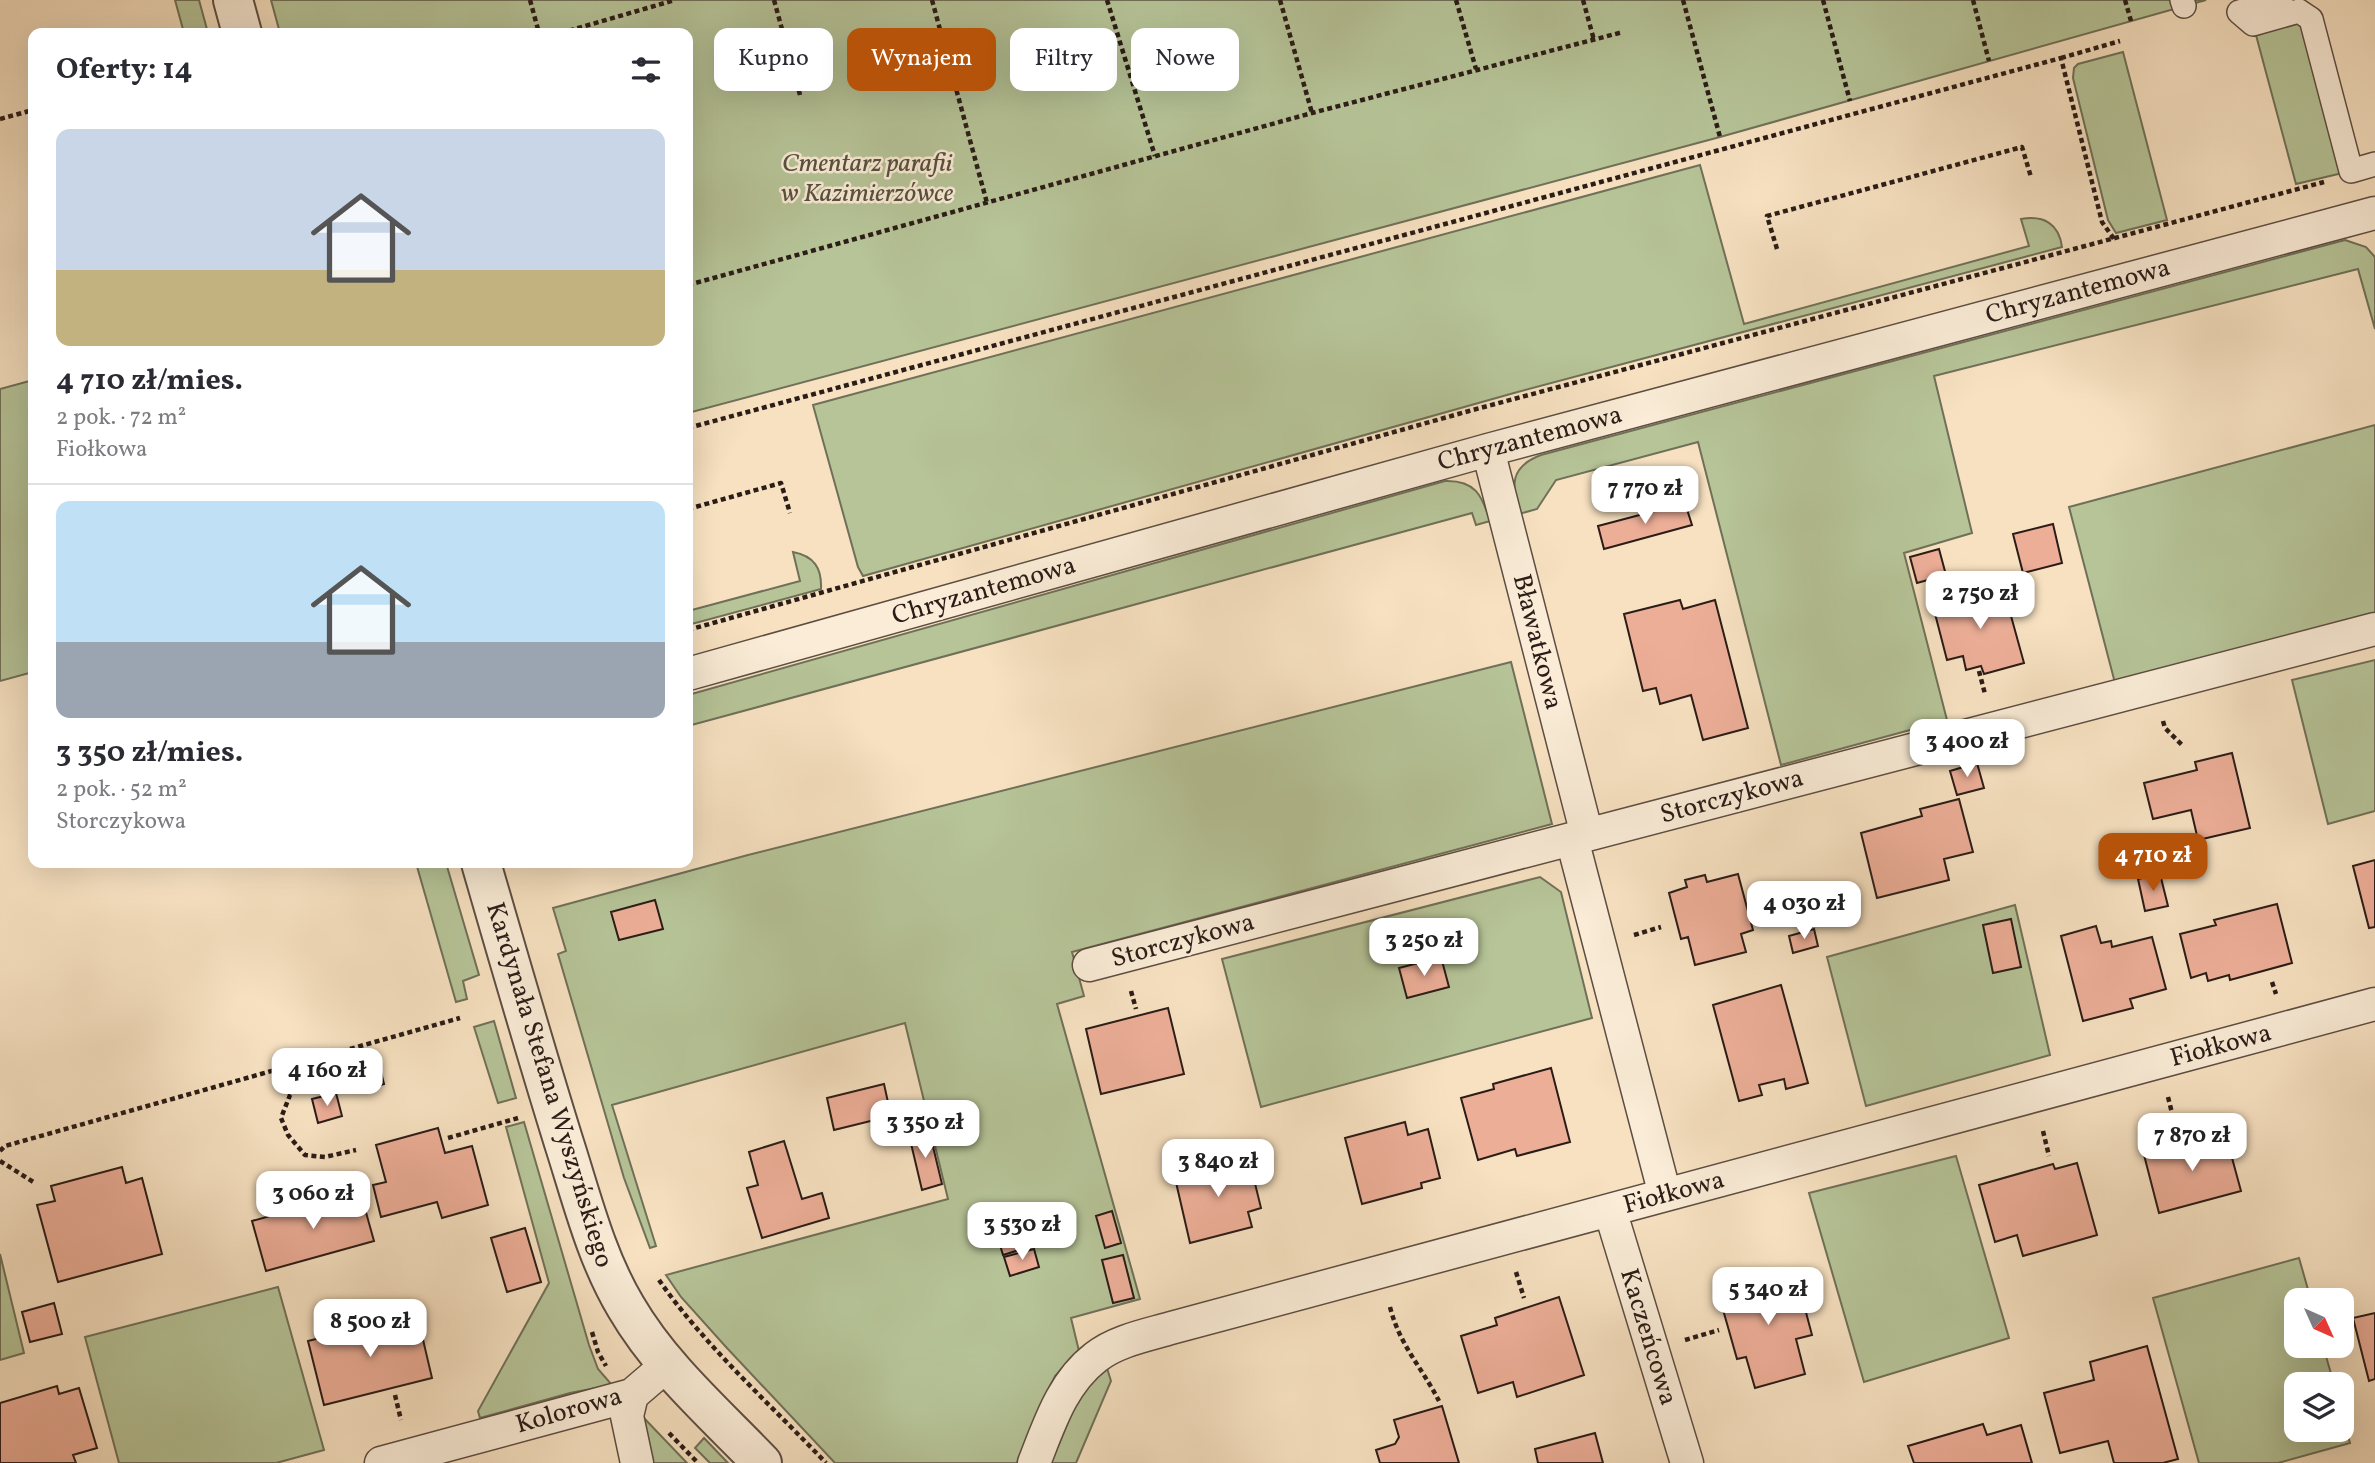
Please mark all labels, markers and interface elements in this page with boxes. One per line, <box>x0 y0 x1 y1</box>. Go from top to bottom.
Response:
chip: Kupno <box>714 28 833 91</box>
chip: Wynajem <box>847 28 996 91</box>
chip: Filtry <box>1010 28 1117 91</box>
chip: Nowe <box>1131 28 1239 91</box>
text: Oferty: 14 <box>56 49 193 91</box>
icon: filters <box>627 51 665 89</box>
park label: Cmentarz parafii w Kazimierzówce <box>781 146 954 212</box>
icon: home <box>298 175 424 301</box>
street label: Chryzantemowa <box>1982 250 2174 334</box>
text: 4 710 zł/mies. <box>56 360 243 402</box>
street label: Chryzantemowa <box>1434 397 1626 481</box>
text: 2 pok. · 72 m² <box>56 402 186 434</box>
text: Fiołkowa <box>56 434 147 466</box>
pin: 7 770 zł <box>1573 466 1717 526</box>
text: 7 770 zł <box>1607 473 1683 505</box>
icon: home <box>298 547 424 673</box>
street label: Chryzantemowa <box>888 548 1080 634</box>
street label: Bławatkowa <box>1503 571 1571 713</box>
pin: 2 750 zł <box>1908 572 2052 631</box>
text: 2 750 zł <box>1942 578 2018 610</box>
pin: 3 400 zł <box>1895 720 2039 779</box>
text: 3 400 zł <box>1926 726 2008 758</box>
text: 3 350 zł/mies. <box>56 732 243 774</box>
street label: Storczykowa <box>1656 761 1808 833</box>
text: 2 pok. · 52 m² <box>56 774 187 806</box>
text: Storczykowa <box>56 806 186 838</box>
pin: 4 710 zł <box>2081 834 2225 893</box>
text: 4 710 zł <box>2114 840 2192 872</box>
pin: 4 030 zł <box>1732 881 1876 941</box>
text: 4 030 zł <box>1763 888 1845 920</box>
street label: Kardynała Stefana Wyszyńskiego <box>476 898 622 1272</box>
street label: Storczykowa <box>1107 905 1259 977</box>
pin: 3 250 zł <box>1352 918 1496 978</box>
text: 3 250 zł <box>1385 925 1463 957</box>
street label: Fiołkowa <box>2166 1015 2276 1077</box>
pin: 4 160 zł <box>255 1048 399 1108</box>
text: 4 160 zł <box>288 1055 366 1087</box>
pin: 3 350 zł <box>853 1100 997 1160</box>
text: 3 350 zł <box>886 1107 964 1139</box>
pin: 7 870 zł <box>2120 1114 2264 1173</box>
text: 7 870 zł <box>2154 1120 2230 1152</box>
pin: 3 840 zł <box>1146 1140 1290 1199</box>
text: 3 840 zł <box>1178 1146 1258 1178</box>
street label: Fiołkowa <box>1619 1162 1729 1224</box>
pin: 3 060 zł <box>241 1172 385 1231</box>
text: 3 060 zł <box>272 1178 354 1210</box>
pin: 3 530 zł <box>950 1202 1094 1262</box>
text: 3 530 zł <box>983 1209 1061 1241</box>
street label: Kaczeńcowa <box>1610 1264 1686 1410</box>
pin: 5 340 zł <box>1696 1268 1840 1327</box>
text: 5 340 zł <box>1728 1274 1808 1306</box>
north arrow <box>2284 1288 2354 1358</box>
map controls <box>2284 1288 2354 1442</box>
pin: 8 500 zł <box>298 1300 442 1359</box>
text: 8 500 zł <box>330 1306 410 1338</box>
button: layers <box>2284 1372 2354 1442</box>
street label: Kolorowa <box>511 1379 627 1443</box>

